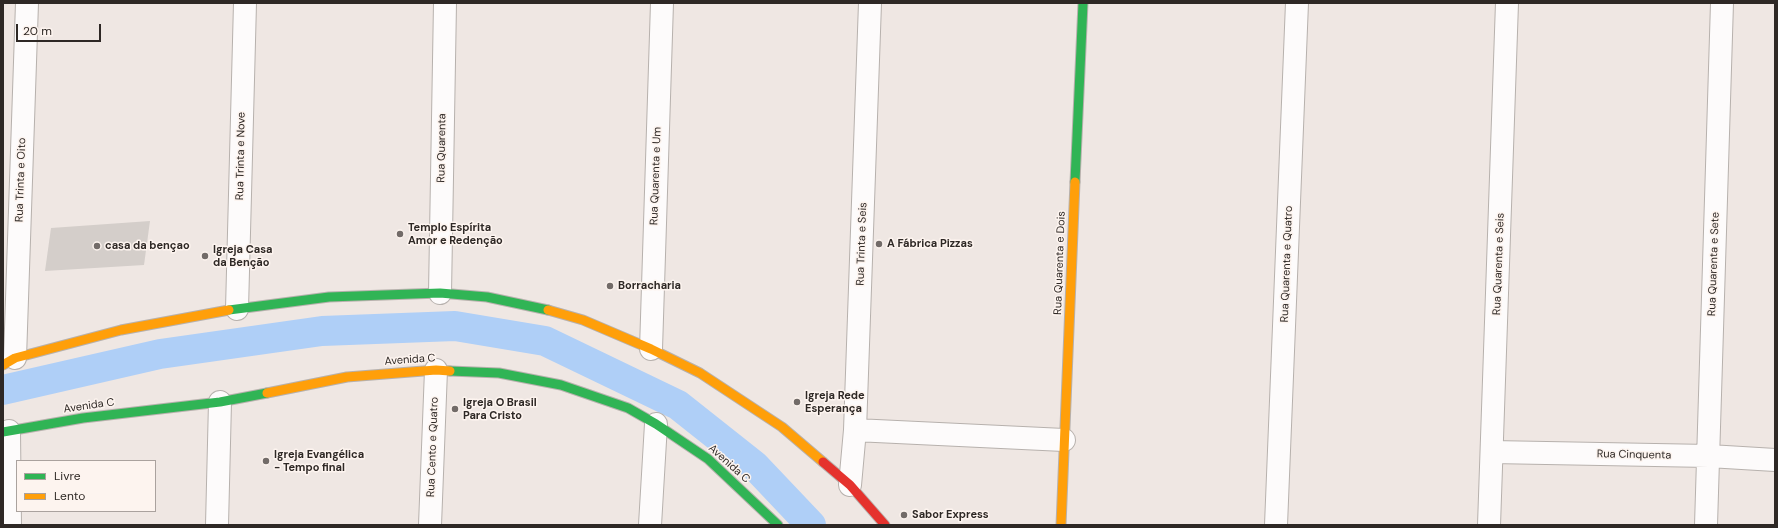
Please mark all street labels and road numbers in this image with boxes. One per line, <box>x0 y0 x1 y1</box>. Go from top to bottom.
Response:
street label: Rua Trinta e Nove <box>234 112 248 200</box>
street label: Rua Quarenta <box>435 113 449 183</box>
street label: Rua Quarenta e Um <box>648 127 664 225</box>
street label: Rua Trinta e Oito <box>13 138 29 222</box>
street label: Rua Trinta e Seis <box>854 202 870 286</box>
street label: Rua Quarenta e Quatro <box>1278 205 1296 323</box>
street label: Rua Quarenta e Dois <box>1052 211 1068 315</box>
street label: Rua Quarenta e Sete <box>1706 212 1722 316</box>
street label: Rua Quarenta e Seis <box>1491 213 1507 315</box>
street label: Avenida C <box>384 352 436 368</box>
street label: Avenida C <box>63 396 115 416</box>
street label: Rua Cento e Quatro <box>425 397 441 497</box>
street label: Avenida C <box>706 442 752 486</box>
street label: Rua Cinquenta <box>1597 448 1671 462</box>

